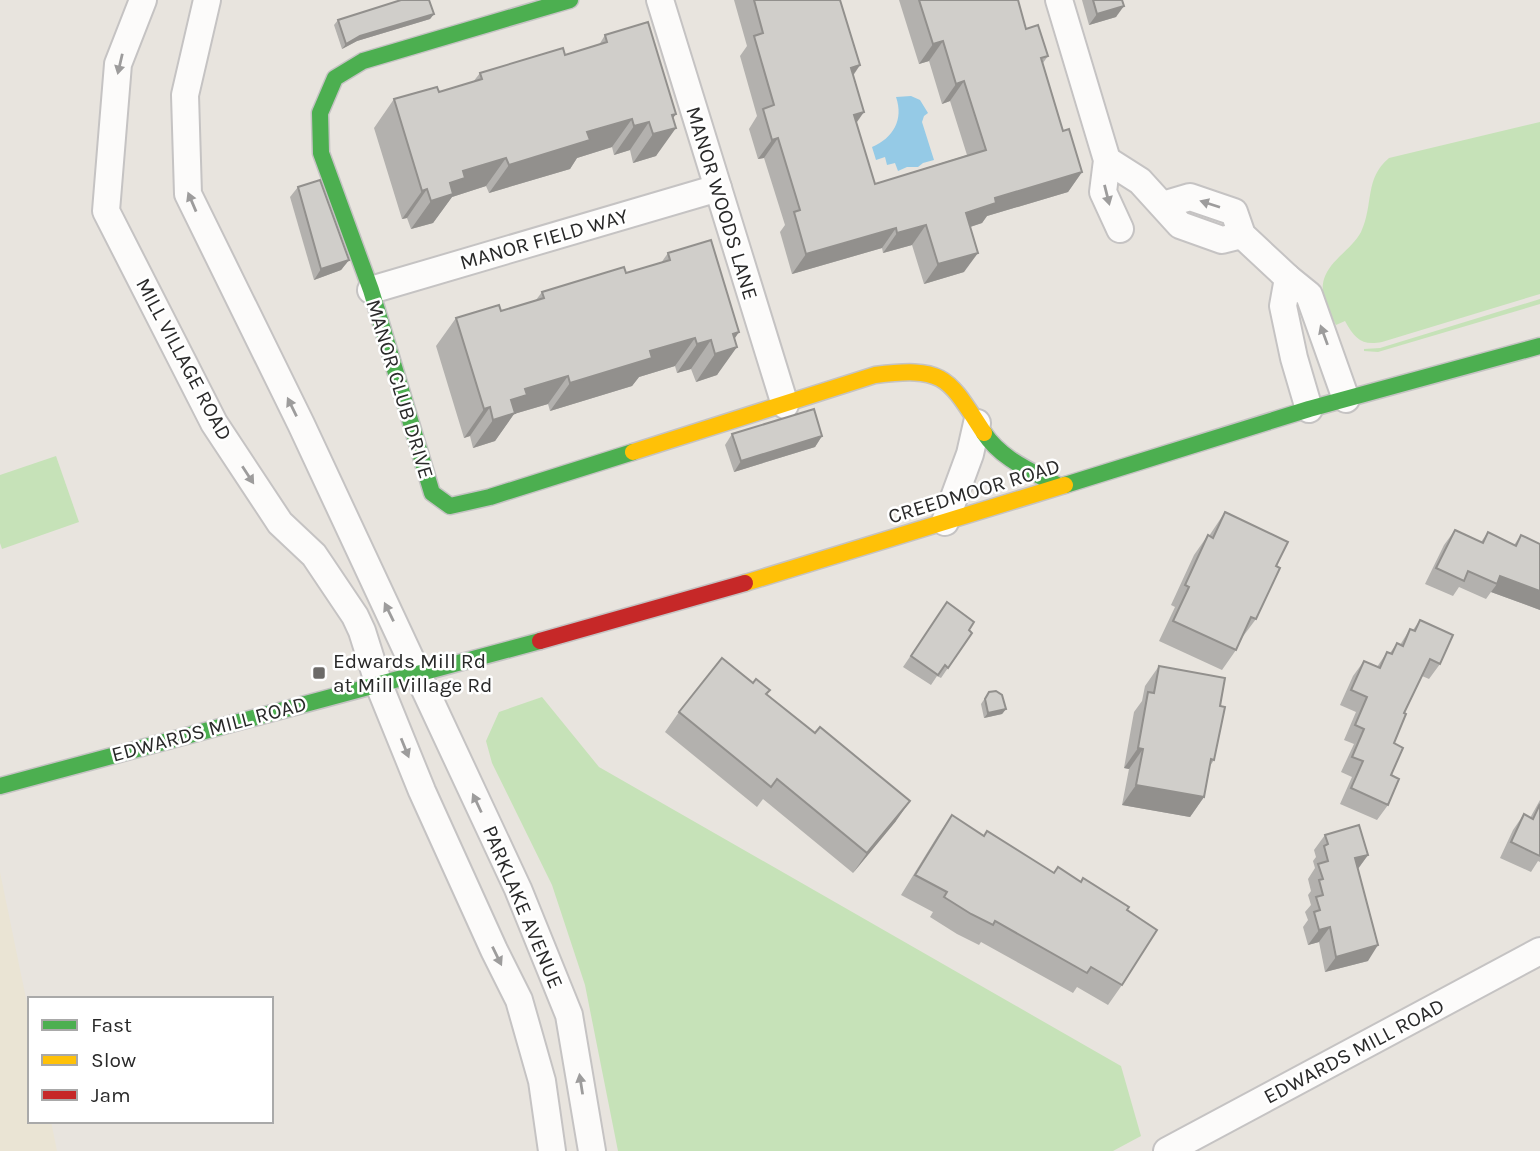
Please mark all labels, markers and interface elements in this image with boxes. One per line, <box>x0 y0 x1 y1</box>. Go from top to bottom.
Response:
one-way arrow <box>114 53 125 75</box>
street label: MANOR WOODS LANE <box>681 103 763 303</box>
one-way arrow <box>1102 185 1113 207</box>
one-way arrow <box>187 191 198 212</box>
one-way arrow <box>1200 198 1221 209</box>
street label: MANOR FIELD WAY <box>457 203 631 275</box>
street label: MILL VILLAGE ROAD <box>131 274 237 444</box>
street label: MANOR CLUB DRIVE <box>361 296 439 482</box>
one-way arrow <box>1318 324 1329 345</box>
one-way arrow <box>286 397 297 417</box>
street label: CREEDMOOR ROAD <box>885 453 1063 529</box>
one-way arrow <box>242 465 255 485</box>
one-way arrow <box>383 602 395 622</box>
place label: Edwards Mill Rd at Mill Village Rd <box>333 649 493 697</box>
marker: Edwards Mill Rd at Mill Village Rd <box>311 665 327 681</box>
street label: EDWARDS MILL ROAD <box>109 691 309 767</box>
one-way arrow <box>400 738 411 759</box>
one-way arrow <box>472 793 483 813</box>
street label: PARKLAKE AVENUE <box>478 822 568 992</box>
one-way arrow <box>492 946 503 966</box>
street label: EDWARDS MILL ROAD <box>1260 993 1448 1109</box>
legend <box>28 997 273 1123</box>
text: Fast <box>91 1013 132 1037</box>
text: Slow <box>91 1048 136 1072</box>
one-way arrow <box>575 1073 586 1095</box>
text: Jam <box>91 1083 131 1107</box>

